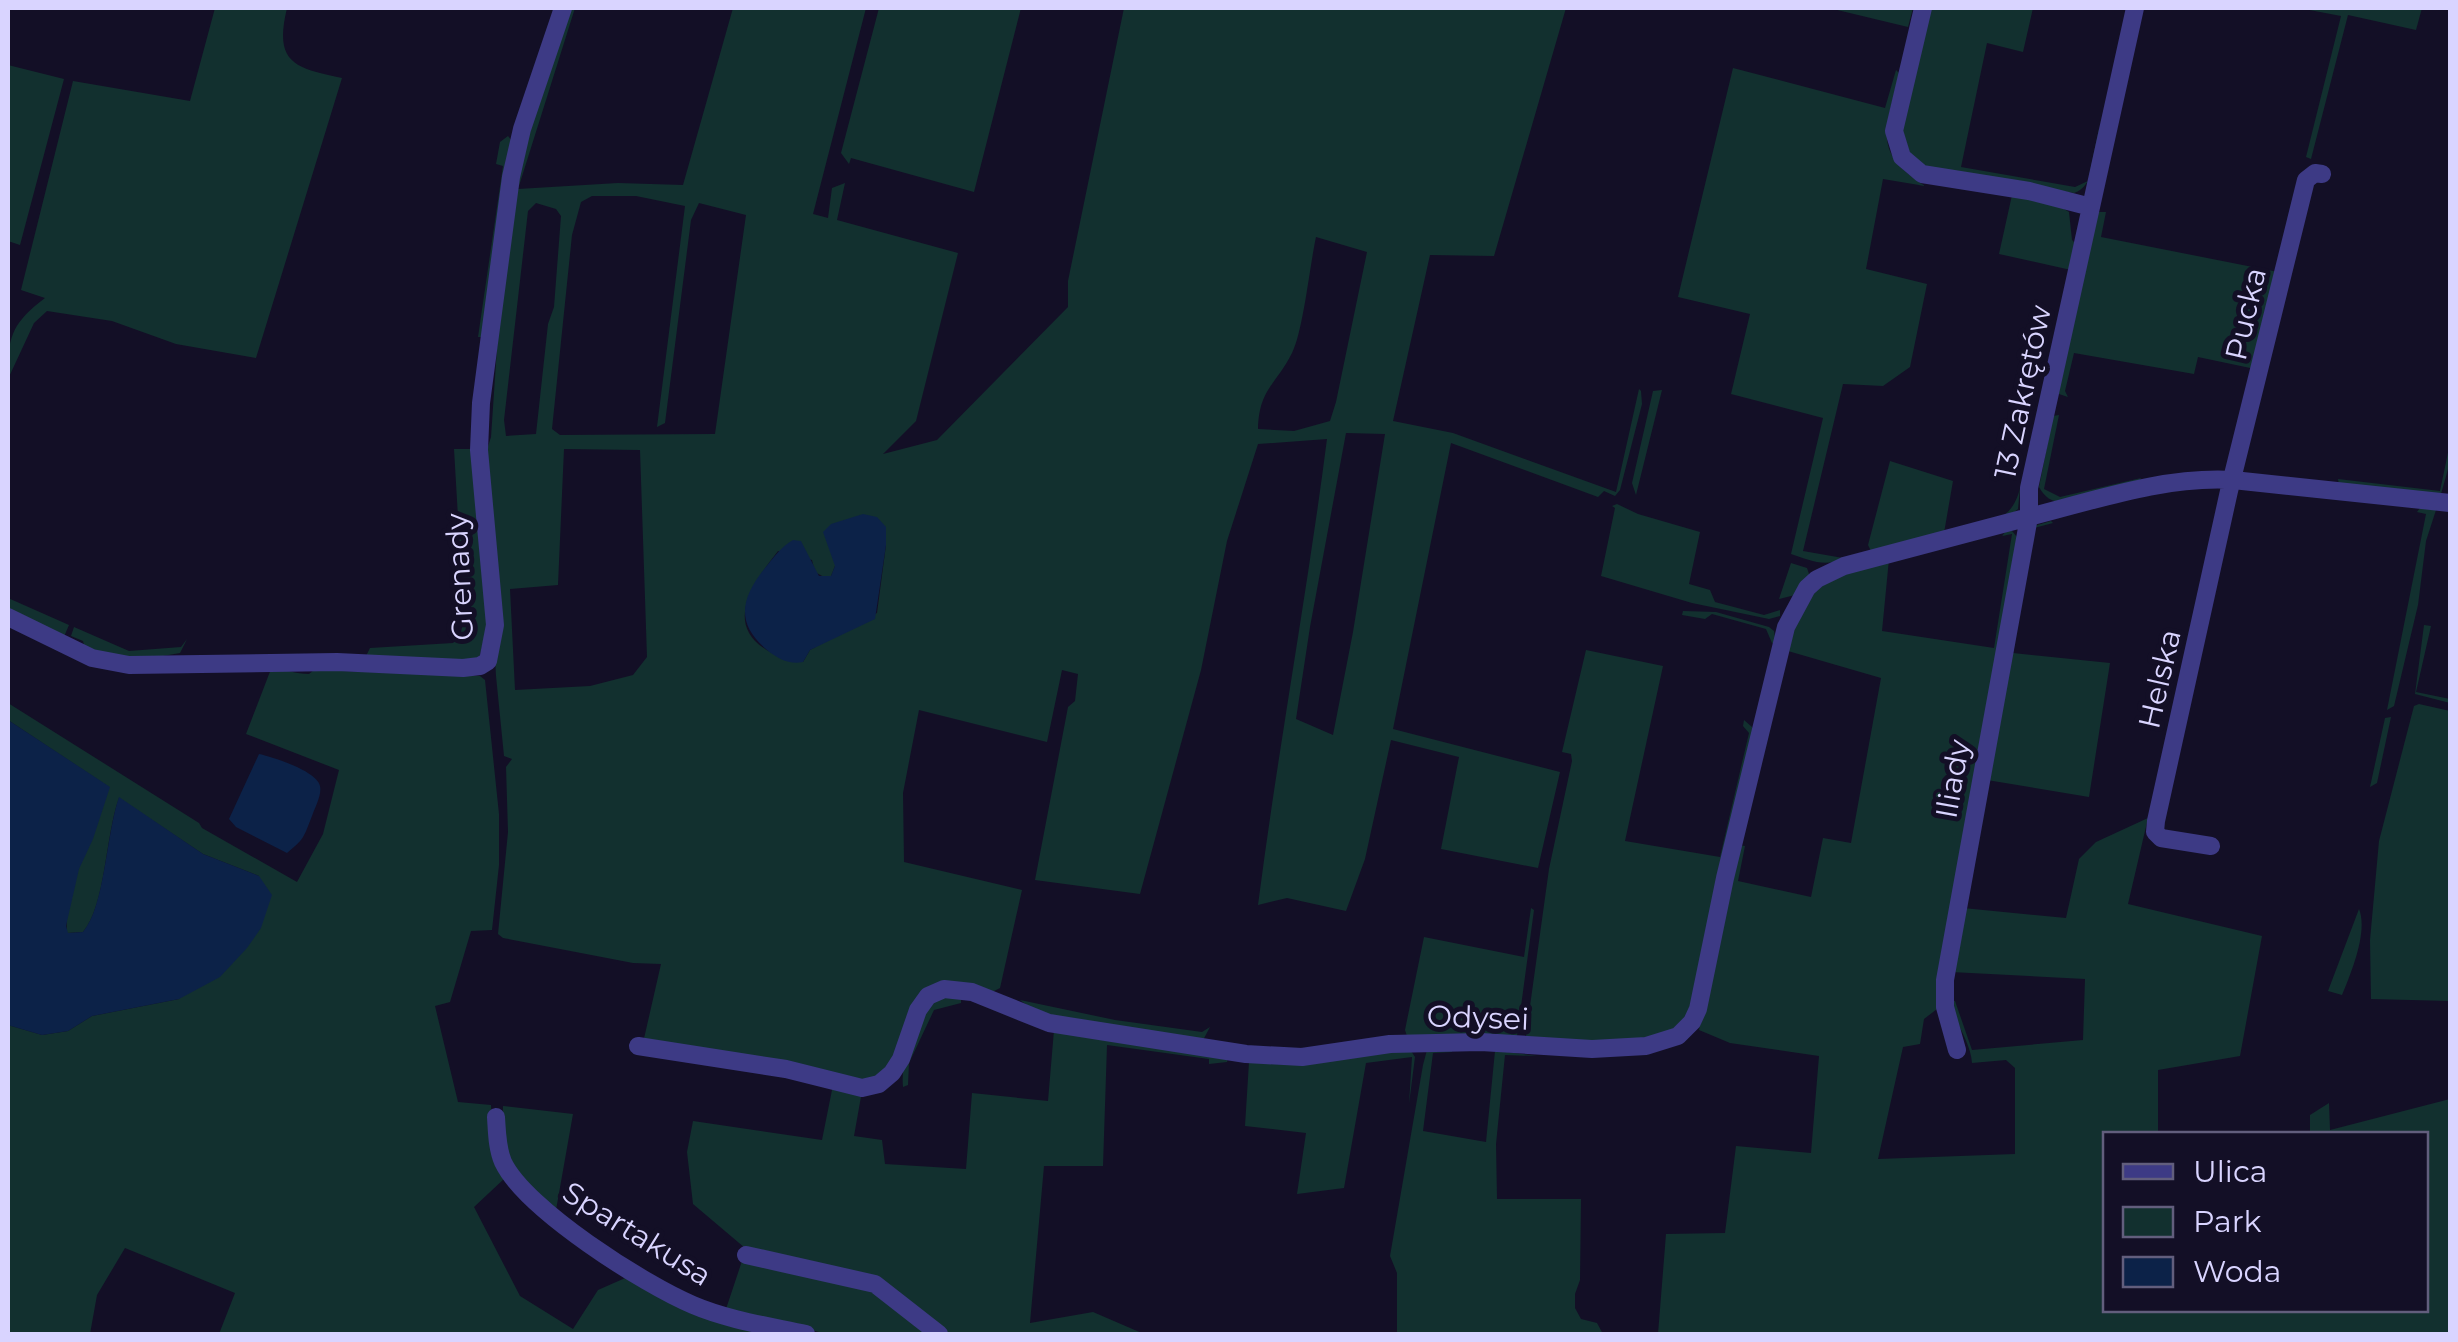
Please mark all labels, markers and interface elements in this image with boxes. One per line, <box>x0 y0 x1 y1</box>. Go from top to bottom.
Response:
street label: Pucka <box>2217 264 2274 364</box>
street label: 13 Zakrętów <box>1986 301 2059 482</box>
street label: Grenady <box>438 512 481 642</box>
street label: Helska <box>2130 626 2189 732</box>
street label: Iliady <box>1927 736 1978 821</box>
street label: Odysei <box>1426 997 1530 1038</box>
legend <box>2103 1132 2428 1312</box>
text: Ulica <box>2193 1153 2268 1190</box>
street label: Spartakusa <box>556 1173 718 1294</box>
text: Park <box>2193 1203 2262 1240</box>
text: Woda <box>2193 1253 2282 1290</box>

